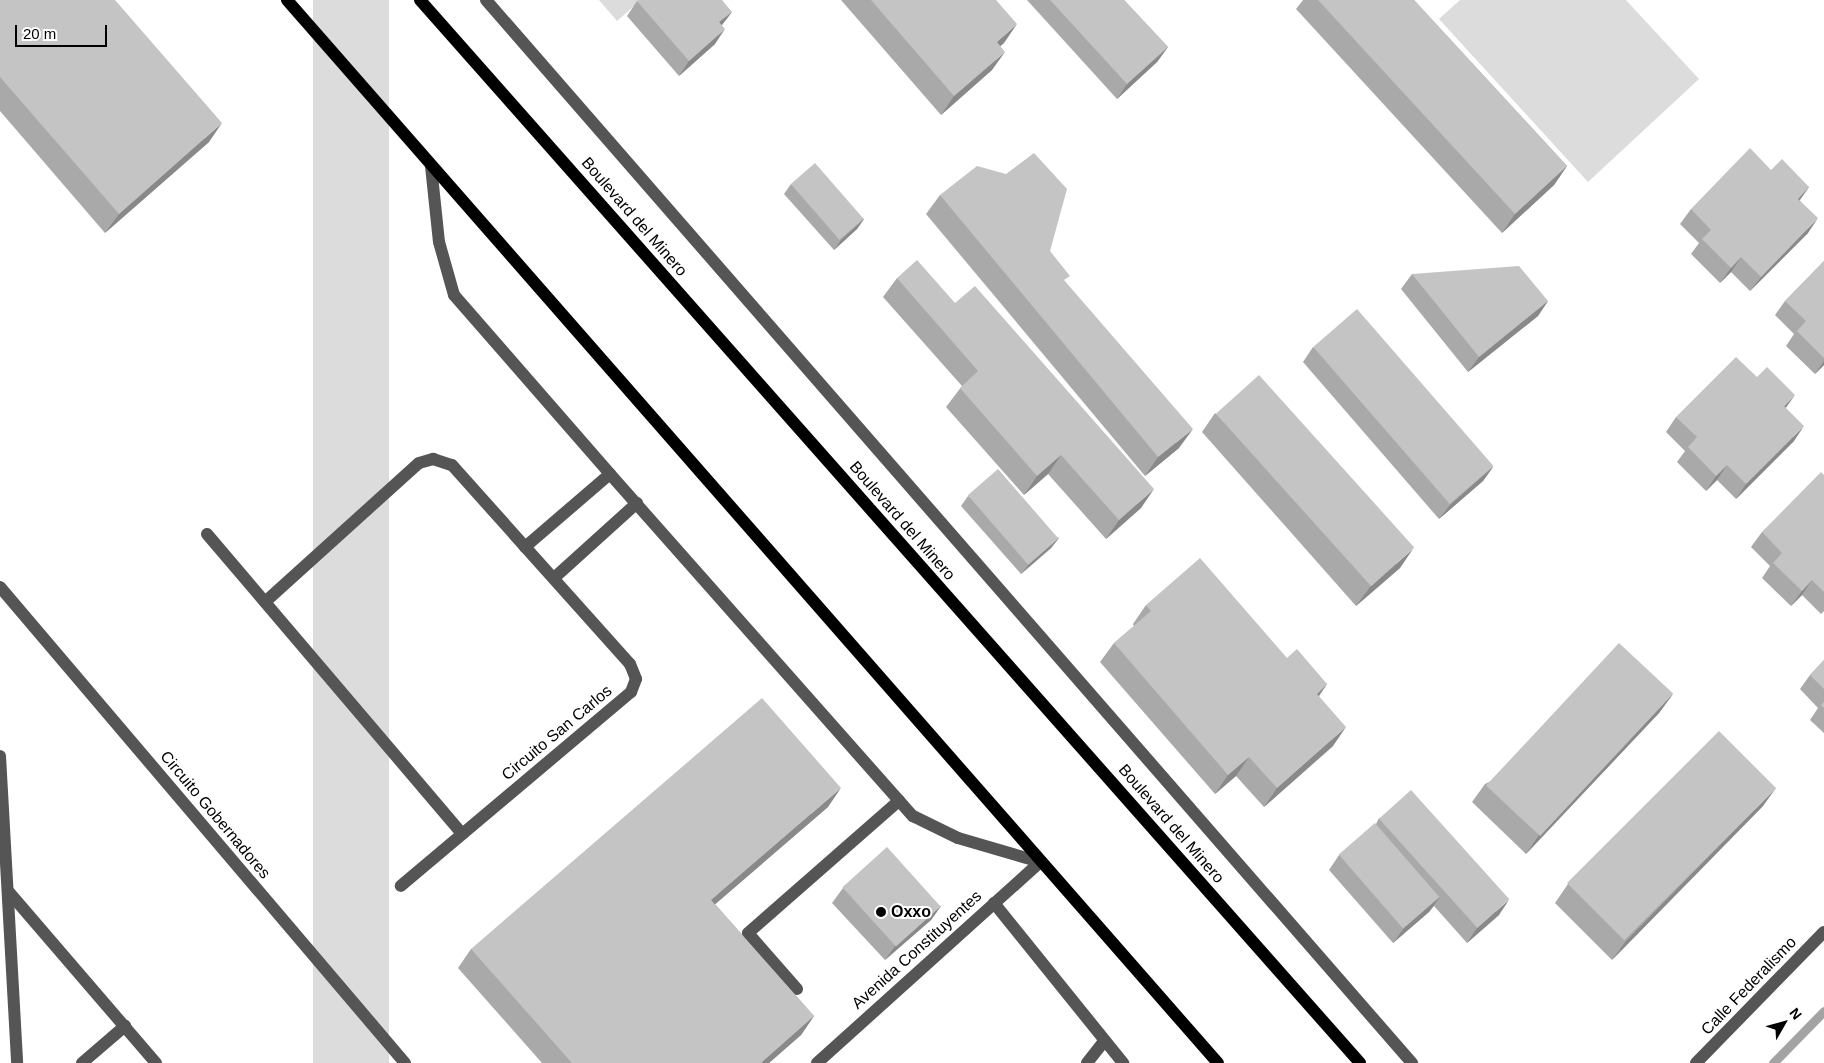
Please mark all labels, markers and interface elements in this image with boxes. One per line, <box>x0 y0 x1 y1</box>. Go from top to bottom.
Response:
scale bar <box>18 15 110 47</box>
text: 20 m <box>23 25 56 42</box>
street label: Boulevard del Minero <box>577 154 691 280</box>
street label: Boulevard del Minero <box>845 458 959 584</box>
street label: Circuito San Carlos <box>498 681 616 785</box>
street label: Circuito Gobernadores <box>156 747 274 883</box>
street label: Boulevard del Minero <box>1114 761 1228 887</box>
street label: Avenida Constituyentes <box>848 887 986 1013</box>
place label: Oxxo <box>891 902 931 922</box>
marker: Oxxo <box>875 906 887 918</box>
street label: Calle Federalismo <box>1697 933 1801 1039</box>
north arrow <box>1759 998 1809 1048</box>
text: N <box>1786 1005 1805 1023</box>

